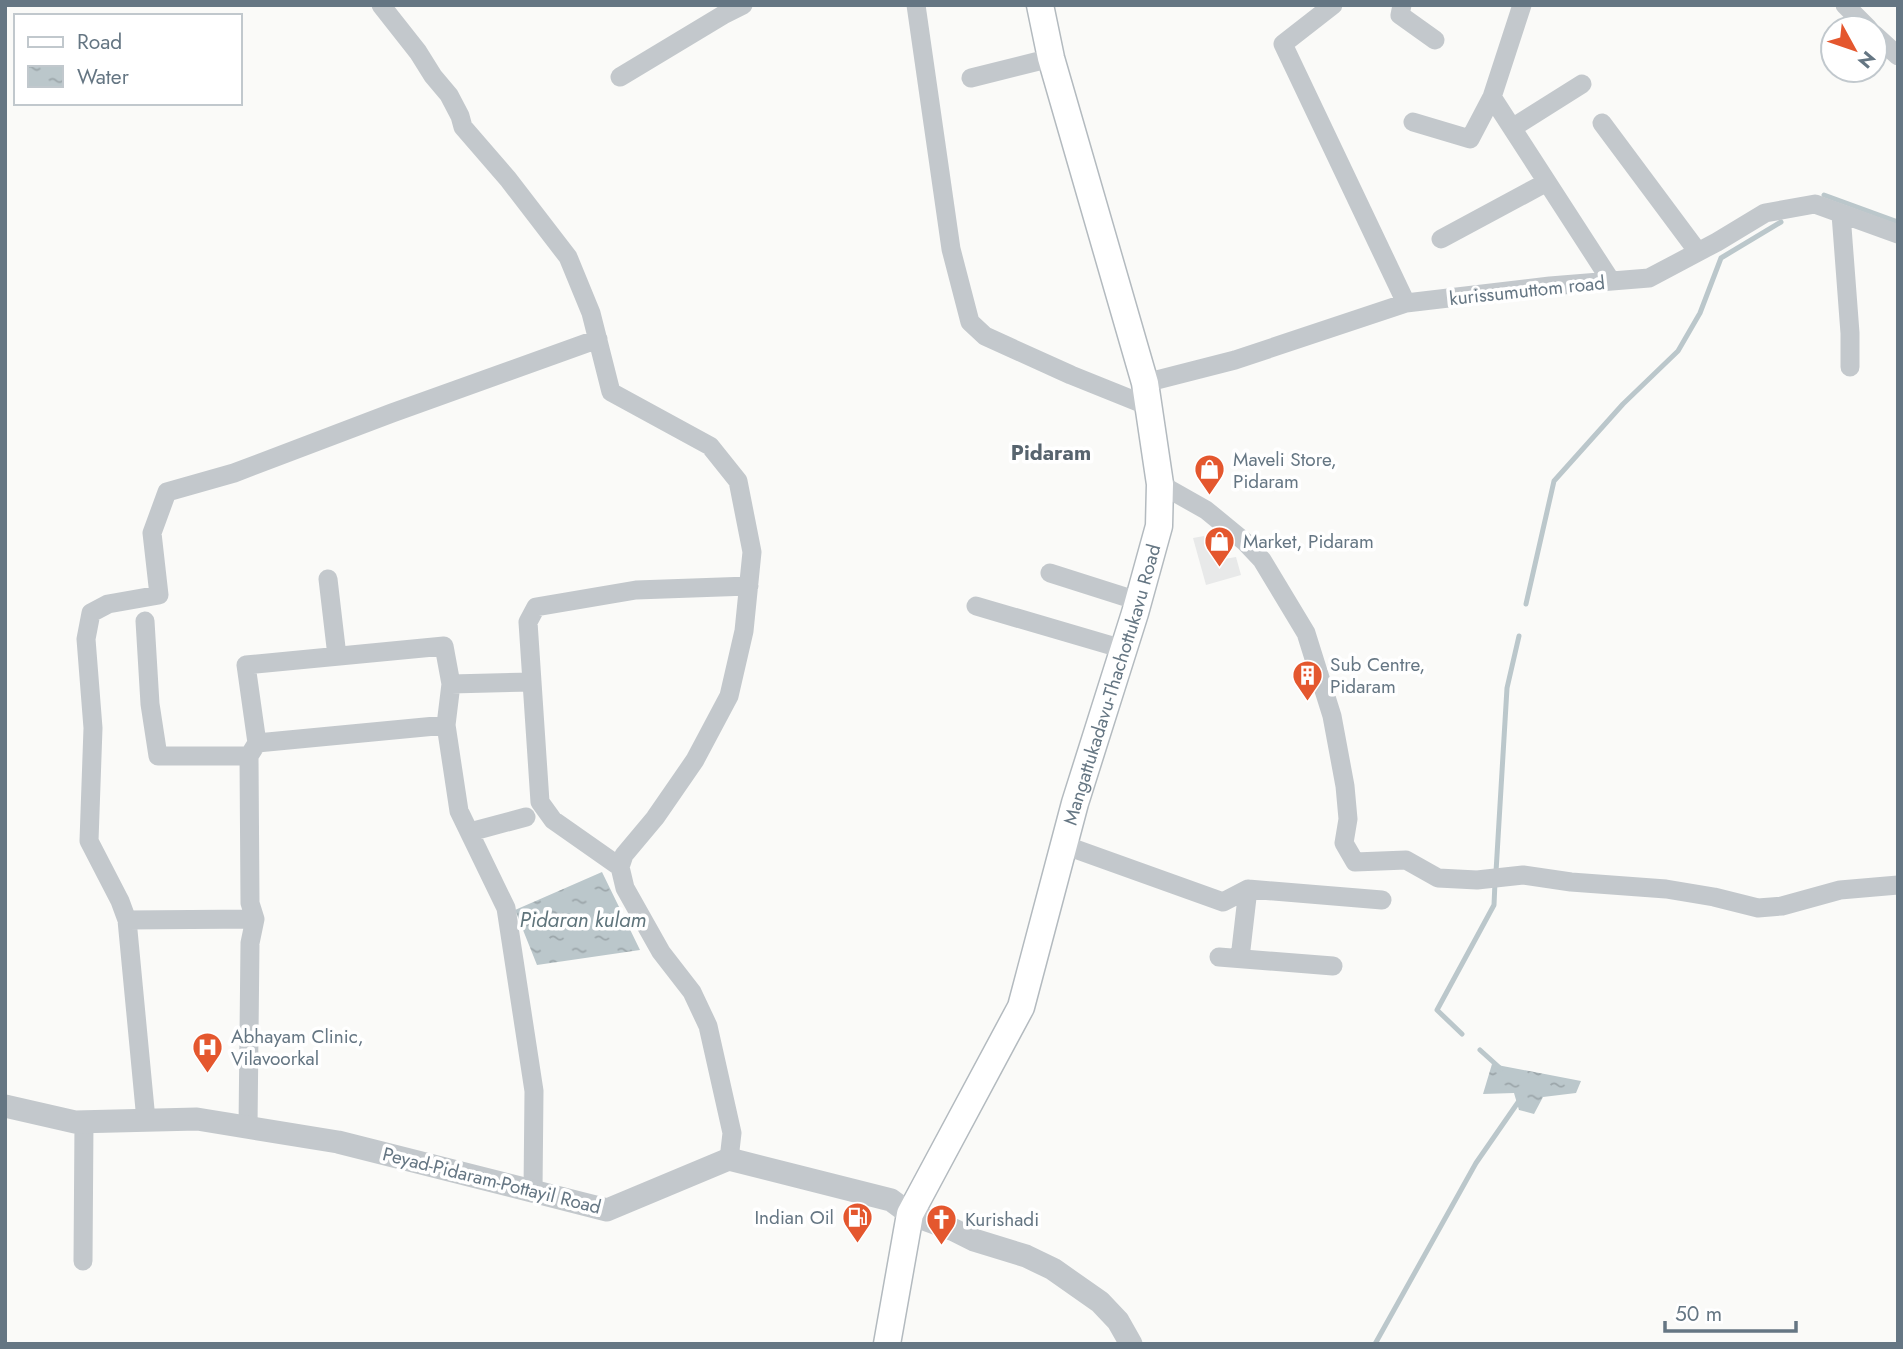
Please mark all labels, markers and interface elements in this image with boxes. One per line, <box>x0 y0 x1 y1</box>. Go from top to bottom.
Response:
legend <box>14 14 242 105</box>
north arrow <box>1819 14 1889 84</box>
text: Road <box>77 27 122 57</box>
text: N <box>1851 45 1882 74</box>
text: Water <box>77 62 130 92</box>
street label: kurissumuttom road <box>1448 269 1606 312</box>
district label: Pidaram <box>1011 438 1091 468</box>
place label: Maveli Store, Pidaram <box>1233 446 1337 495</box>
shop icon: Maveli Store, Pidaram <box>1193 453 1227 497</box>
shop icon: Market, Pidaram <box>1203 524 1237 568</box>
place label: Market, Pidaram <box>1243 528 1374 555</box>
street label: Mangattukadavu-Thachottukavu Road <box>1057 541 1167 828</box>
place label: Sub Centre, Pidaram <box>1330 651 1425 700</box>
building icon: Sub Centre, Pidaram <box>1290 658 1324 702</box>
water label: Pidaran kulam <box>520 905 646 935</box>
place label: Abhayam Clinic, Vilavoorkal <box>231 1023 364 1072</box>
hospital icon: Abhayam Clinic, Vilavoorkal <box>191 1030 225 1074</box>
street label: Peyad-Pidaram-Pottayil Road <box>380 1140 604 1221</box>
fuel station icon: Indian Oil <box>840 1200 874 1244</box>
church icon: Kurishadi <box>925 1202 959 1246</box>
place label: Indian Oil <box>754 1204 834 1231</box>
place label: Kurishadi <box>965 1206 1039 1233</box>
scale bar <box>1665 1290 1796 1334</box>
text: 50 m <box>1675 1299 1722 1329</box>

